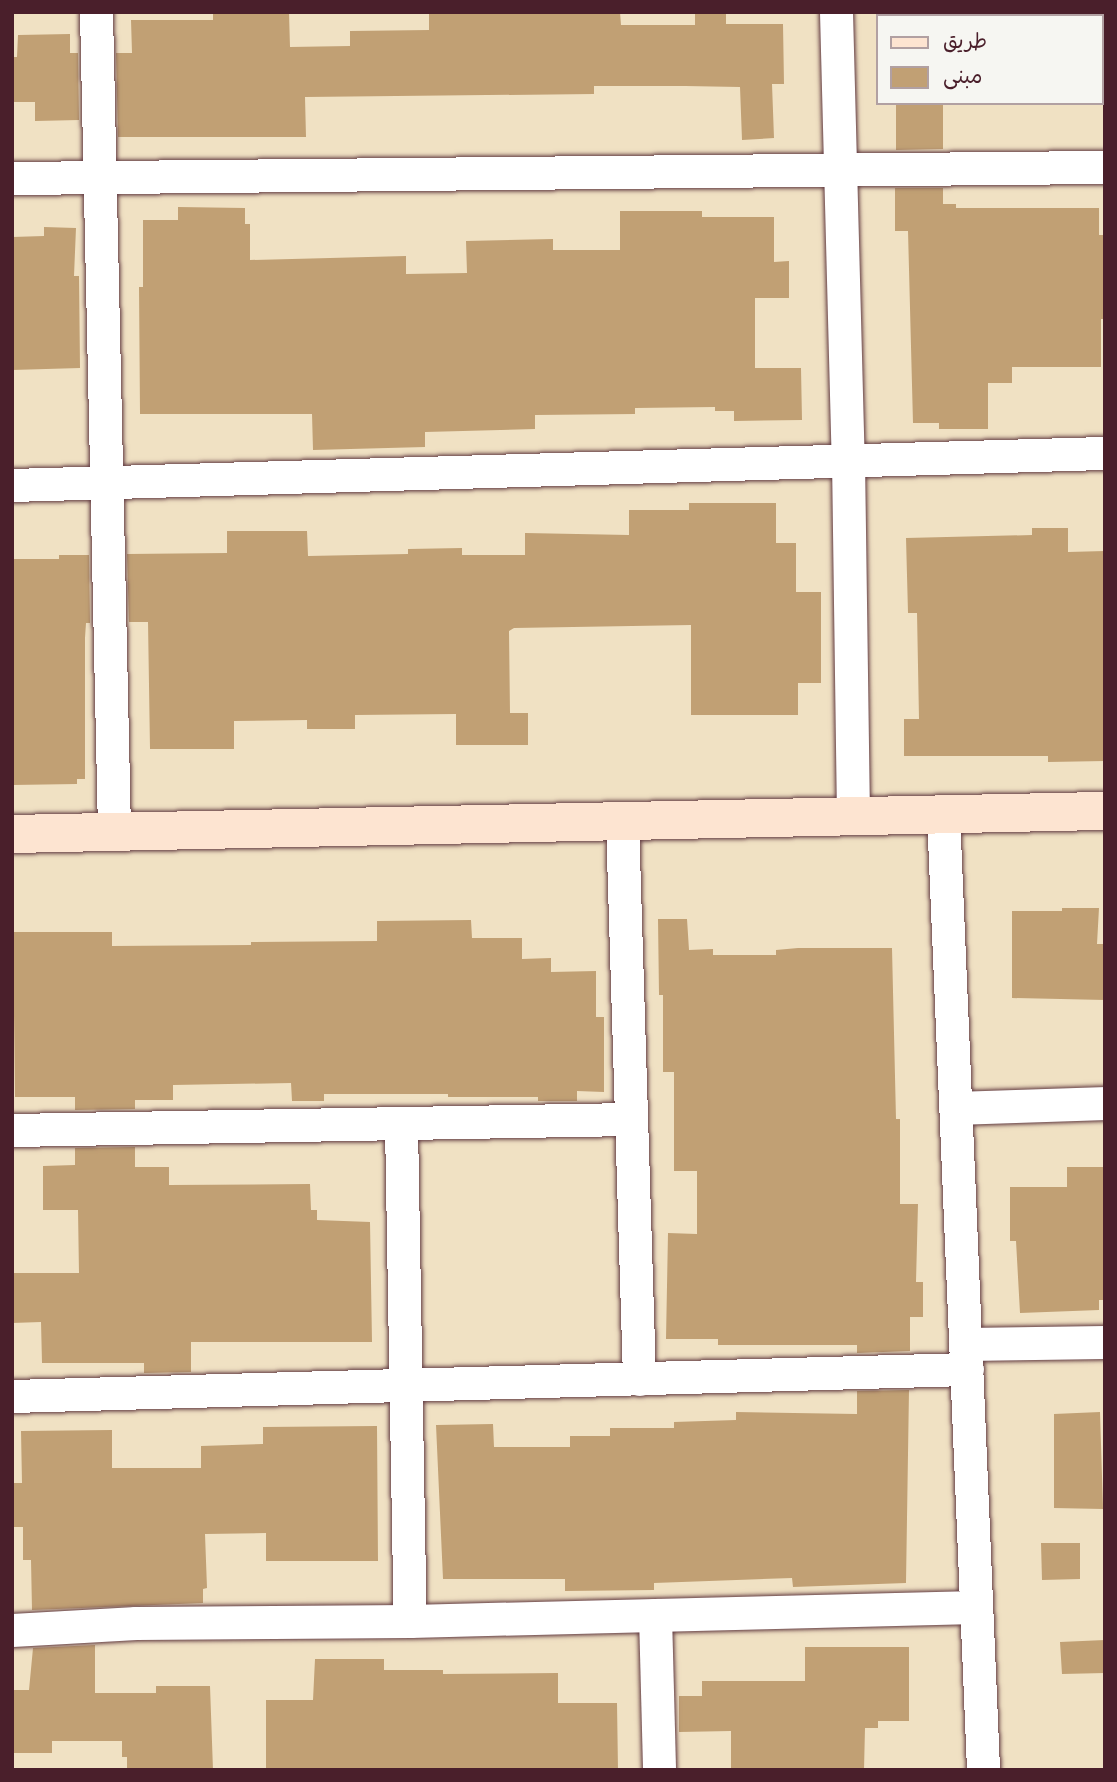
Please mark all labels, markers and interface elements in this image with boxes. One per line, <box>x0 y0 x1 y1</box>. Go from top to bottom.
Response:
legend <box>876 14 1103 105</box>
text: طريق <box>943 26 987 59</box>
text: مبنى <box>943 61 982 94</box>

